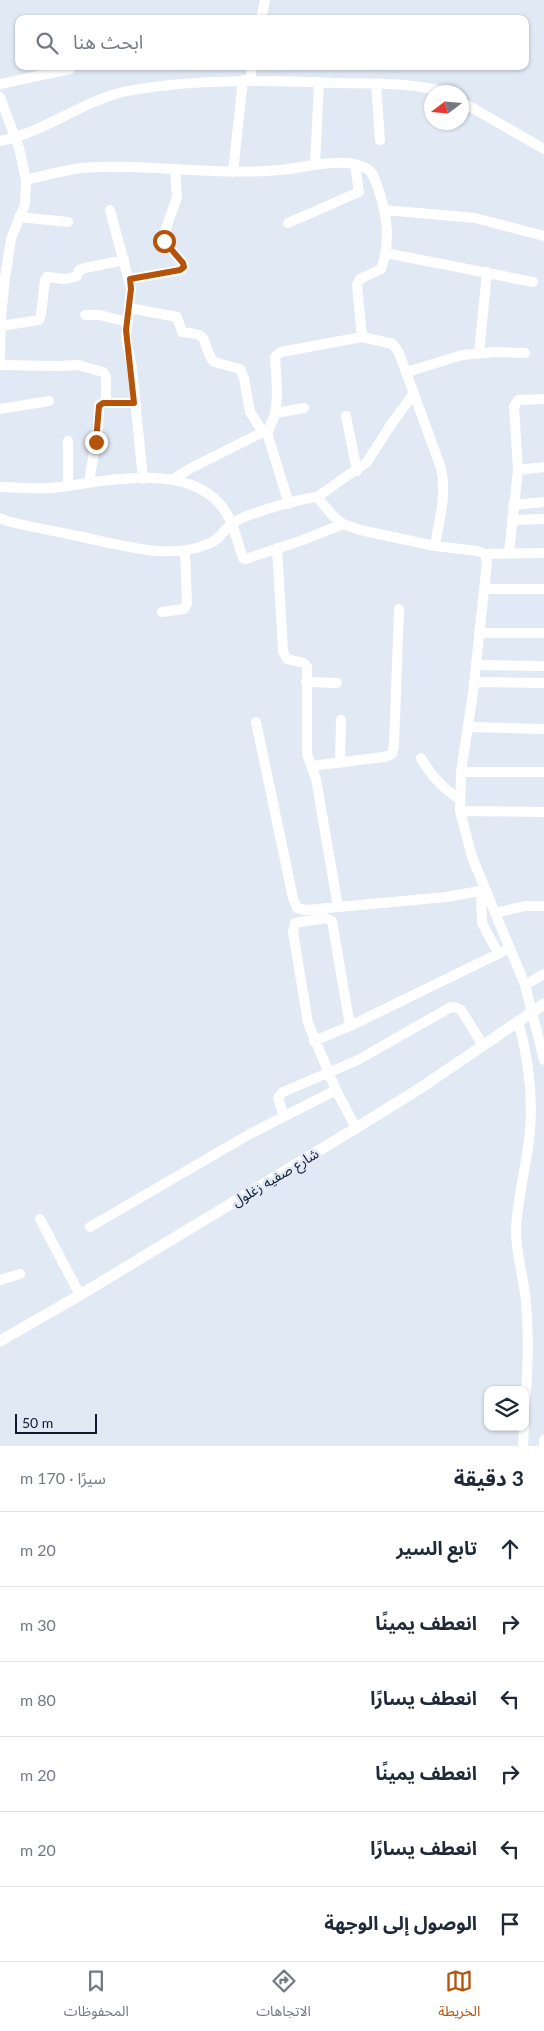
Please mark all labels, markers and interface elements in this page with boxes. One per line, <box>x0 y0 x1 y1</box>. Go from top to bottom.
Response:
search box <box>15 15 529 70</box>
icon: search <box>33 29 61 57</box>
text: ابحث هنا <box>73 30 143 53</box>
north arrow <box>424 85 469 130</box>
route start <box>153 230 176 253</box>
route end <box>85 431 108 454</box>
street label: شارع صفيه زغلول <box>228 1144 323 1212</box>
map controls <box>484 1386 529 1431</box>
button: layers <box>484 1386 529 1431</box>
scale bar <box>15 1411 98 1434</box>
text: 50 m <box>22 1414 53 1431</box>
text: 3 دقيقة <box>454 1465 524 1490</box>
text: سيرًا · 170 m <box>20 1468 106 1487</box>
icon: ahead <box>496 1535 524 1563</box>
text: تابع السير <box>396 1536 477 1559</box>
text: 20 m <box>20 1540 56 1559</box>
icon: right <box>496 1610 524 1638</box>
text: انعطف يمينًا <box>375 1611 477 1634</box>
text: 30 m <box>20 1615 56 1634</box>
icon: left <box>496 1685 524 1713</box>
text: انعطف يسارًا <box>370 1686 477 1709</box>
text: 80 m <box>20 1690 56 1709</box>
icon: right <box>496 1760 524 1788</box>
text: انعطف يمينًا <box>375 1761 477 1784</box>
text: 20 m <box>20 1765 56 1784</box>
icon: left <box>496 1835 524 1863</box>
text: انعطف يسارًا <box>370 1836 477 1859</box>
text: 20 m <box>20 1840 56 1859</box>
icon: arrive <box>496 1910 524 1938</box>
text: الوصول إلى الوجهة <box>324 1911 477 1934</box>
tab: المحفوظات <box>64 1967 129 2026</box>
tab: الاتجاهات <box>256 1967 311 2026</box>
tab: الخريطة <box>438 1967 480 2026</box>

